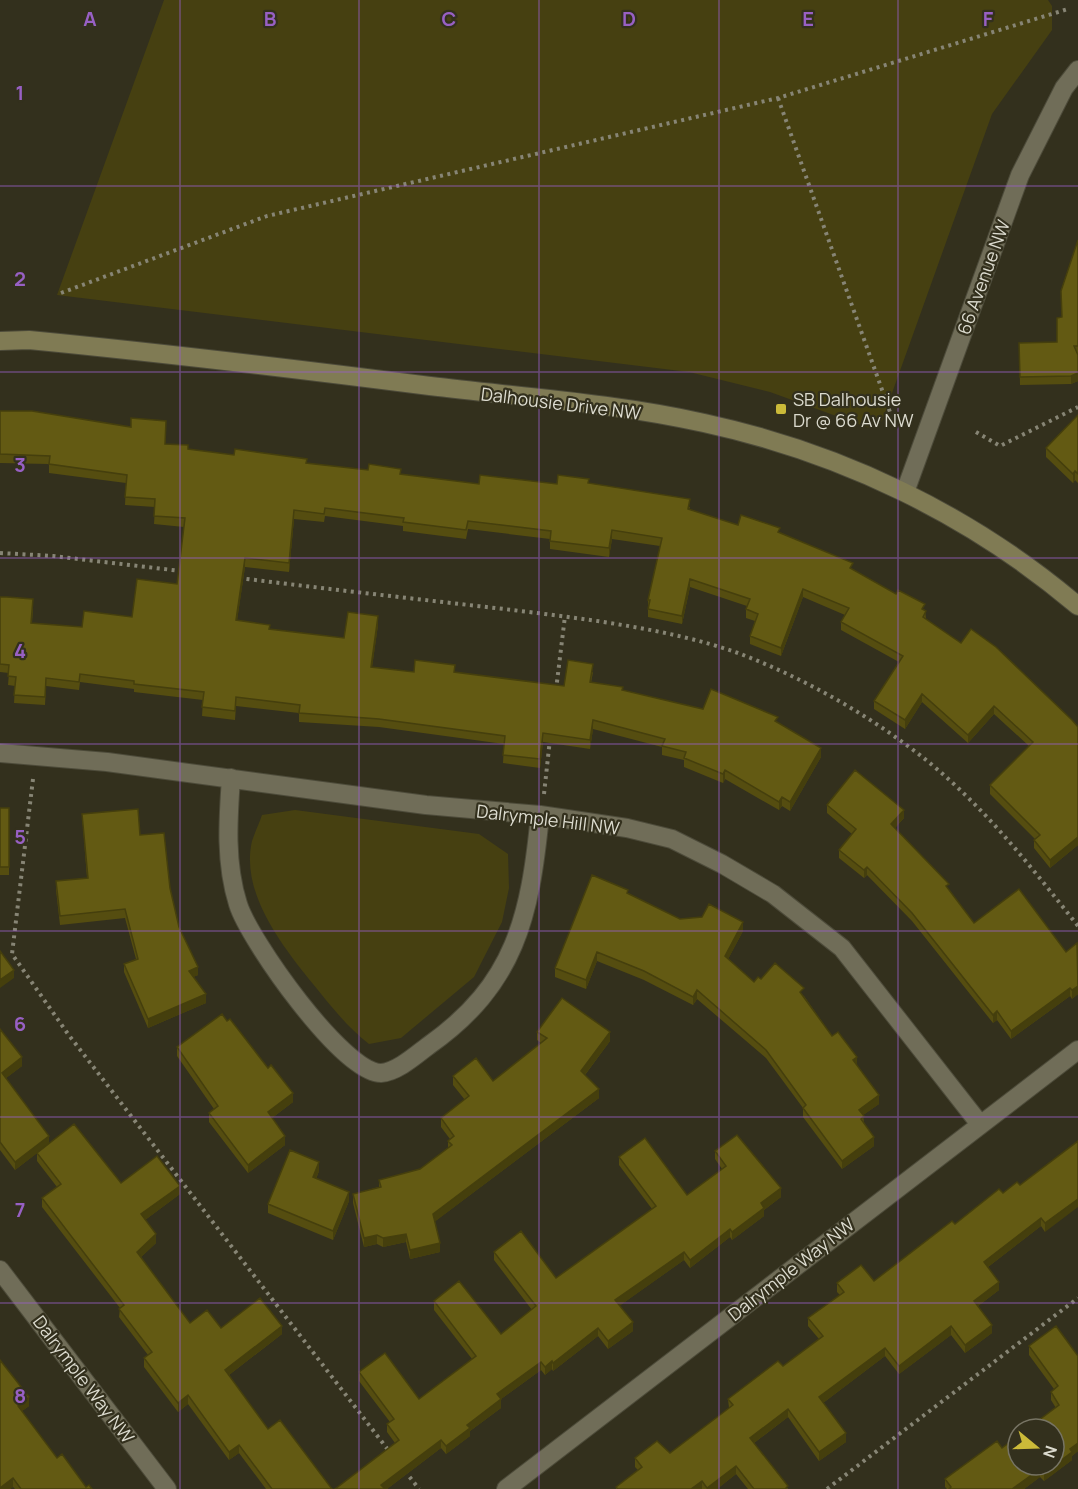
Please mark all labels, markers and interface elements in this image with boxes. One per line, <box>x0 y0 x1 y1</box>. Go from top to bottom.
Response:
text: A <box>83 5 97 32</box>
text: B <box>264 5 277 32</box>
text: C <box>442 5 456 32</box>
text: D <box>622 5 636 32</box>
text: E <box>802 5 814 32</box>
text: F <box>983 5 994 32</box>
text: 1 <box>16 79 24 106</box>
street label: 66 Avenue NW <box>951 216 1015 338</box>
text: 2 <box>14 265 26 292</box>
street label: Dalhousie Drive NW <box>480 381 642 425</box>
place label: SB Dalhousie Dr @ 66 Av NW <box>793 387 914 432</box>
marker: SB Dalhousie Dr @ 66 Av NW <box>774 402 788 416</box>
text: 3 <box>14 451 26 478</box>
text: 4 <box>14 637 26 664</box>
street label: Dalrymple Hill NW <box>475 798 621 840</box>
text: 5 <box>14 823 26 850</box>
text: 6 <box>14 1010 26 1037</box>
text: 7 <box>15 1196 25 1223</box>
street label: Dalrymple Way NW <box>723 1212 859 1326</box>
street label: Dalrymple Way NW <box>28 1310 140 1448</box>
text: 8 <box>14 1382 26 1409</box>
north arrow <box>1006 1417 1066 1477</box>
text: N <box>1038 1443 1062 1461</box>

